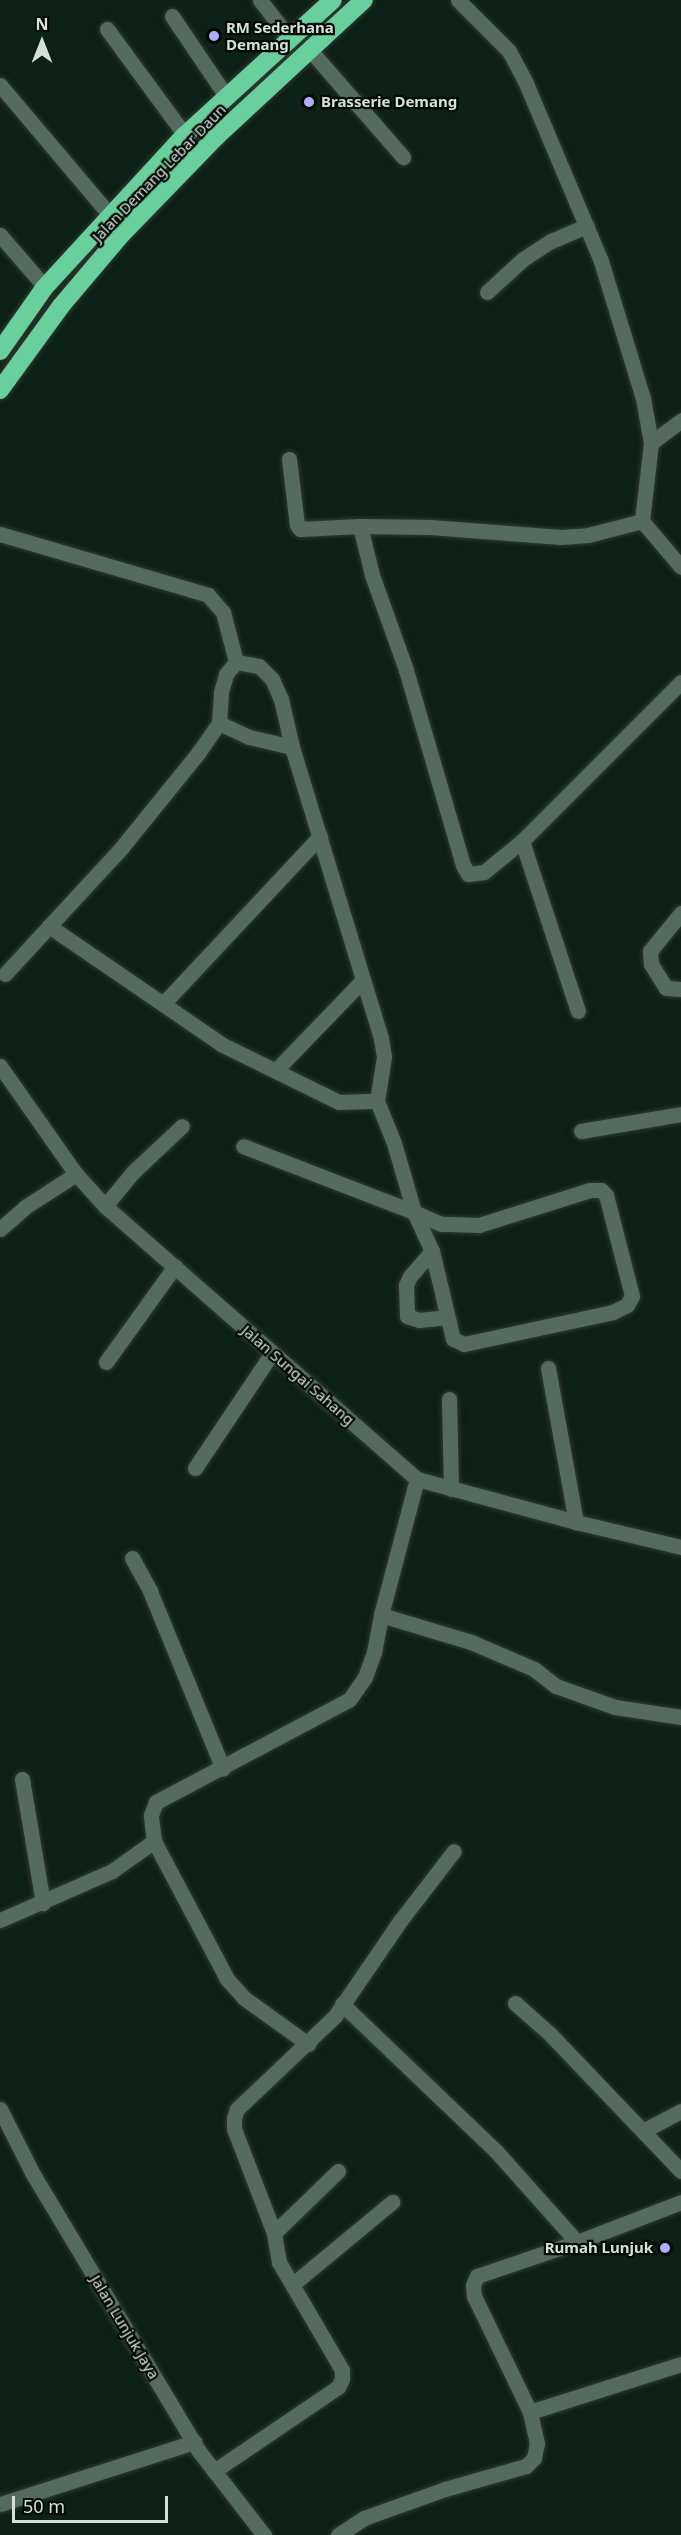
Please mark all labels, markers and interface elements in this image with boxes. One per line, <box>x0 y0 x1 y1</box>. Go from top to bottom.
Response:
north arrow <box>12 12 72 72</box>
text: N <box>35 13 49 35</box>
place label: RM Sederhana Demang <box>226 18 334 53</box>
marker: RM Sederhana Demang <box>207 29 221 43</box>
place label: Brasserie Demang <box>321 93 457 111</box>
marker: Brasserie Demang <box>302 95 316 109</box>
street label: Jalan Demang Lebar Daun <box>89 101 229 245</box>
street label: Jalan Sungai Sahang <box>238 1321 358 1429</box>
place label: Rumah Lunjuk <box>545 2239 653 2257</box>
marker: Rumah Lunjuk <box>658 2241 672 2255</box>
street label: Jalan Lunjuk Jaya <box>87 2272 163 2382</box>
scale bar <box>15 2484 171 2522</box>
text: 50 m <box>23 2494 65 2518</box>

